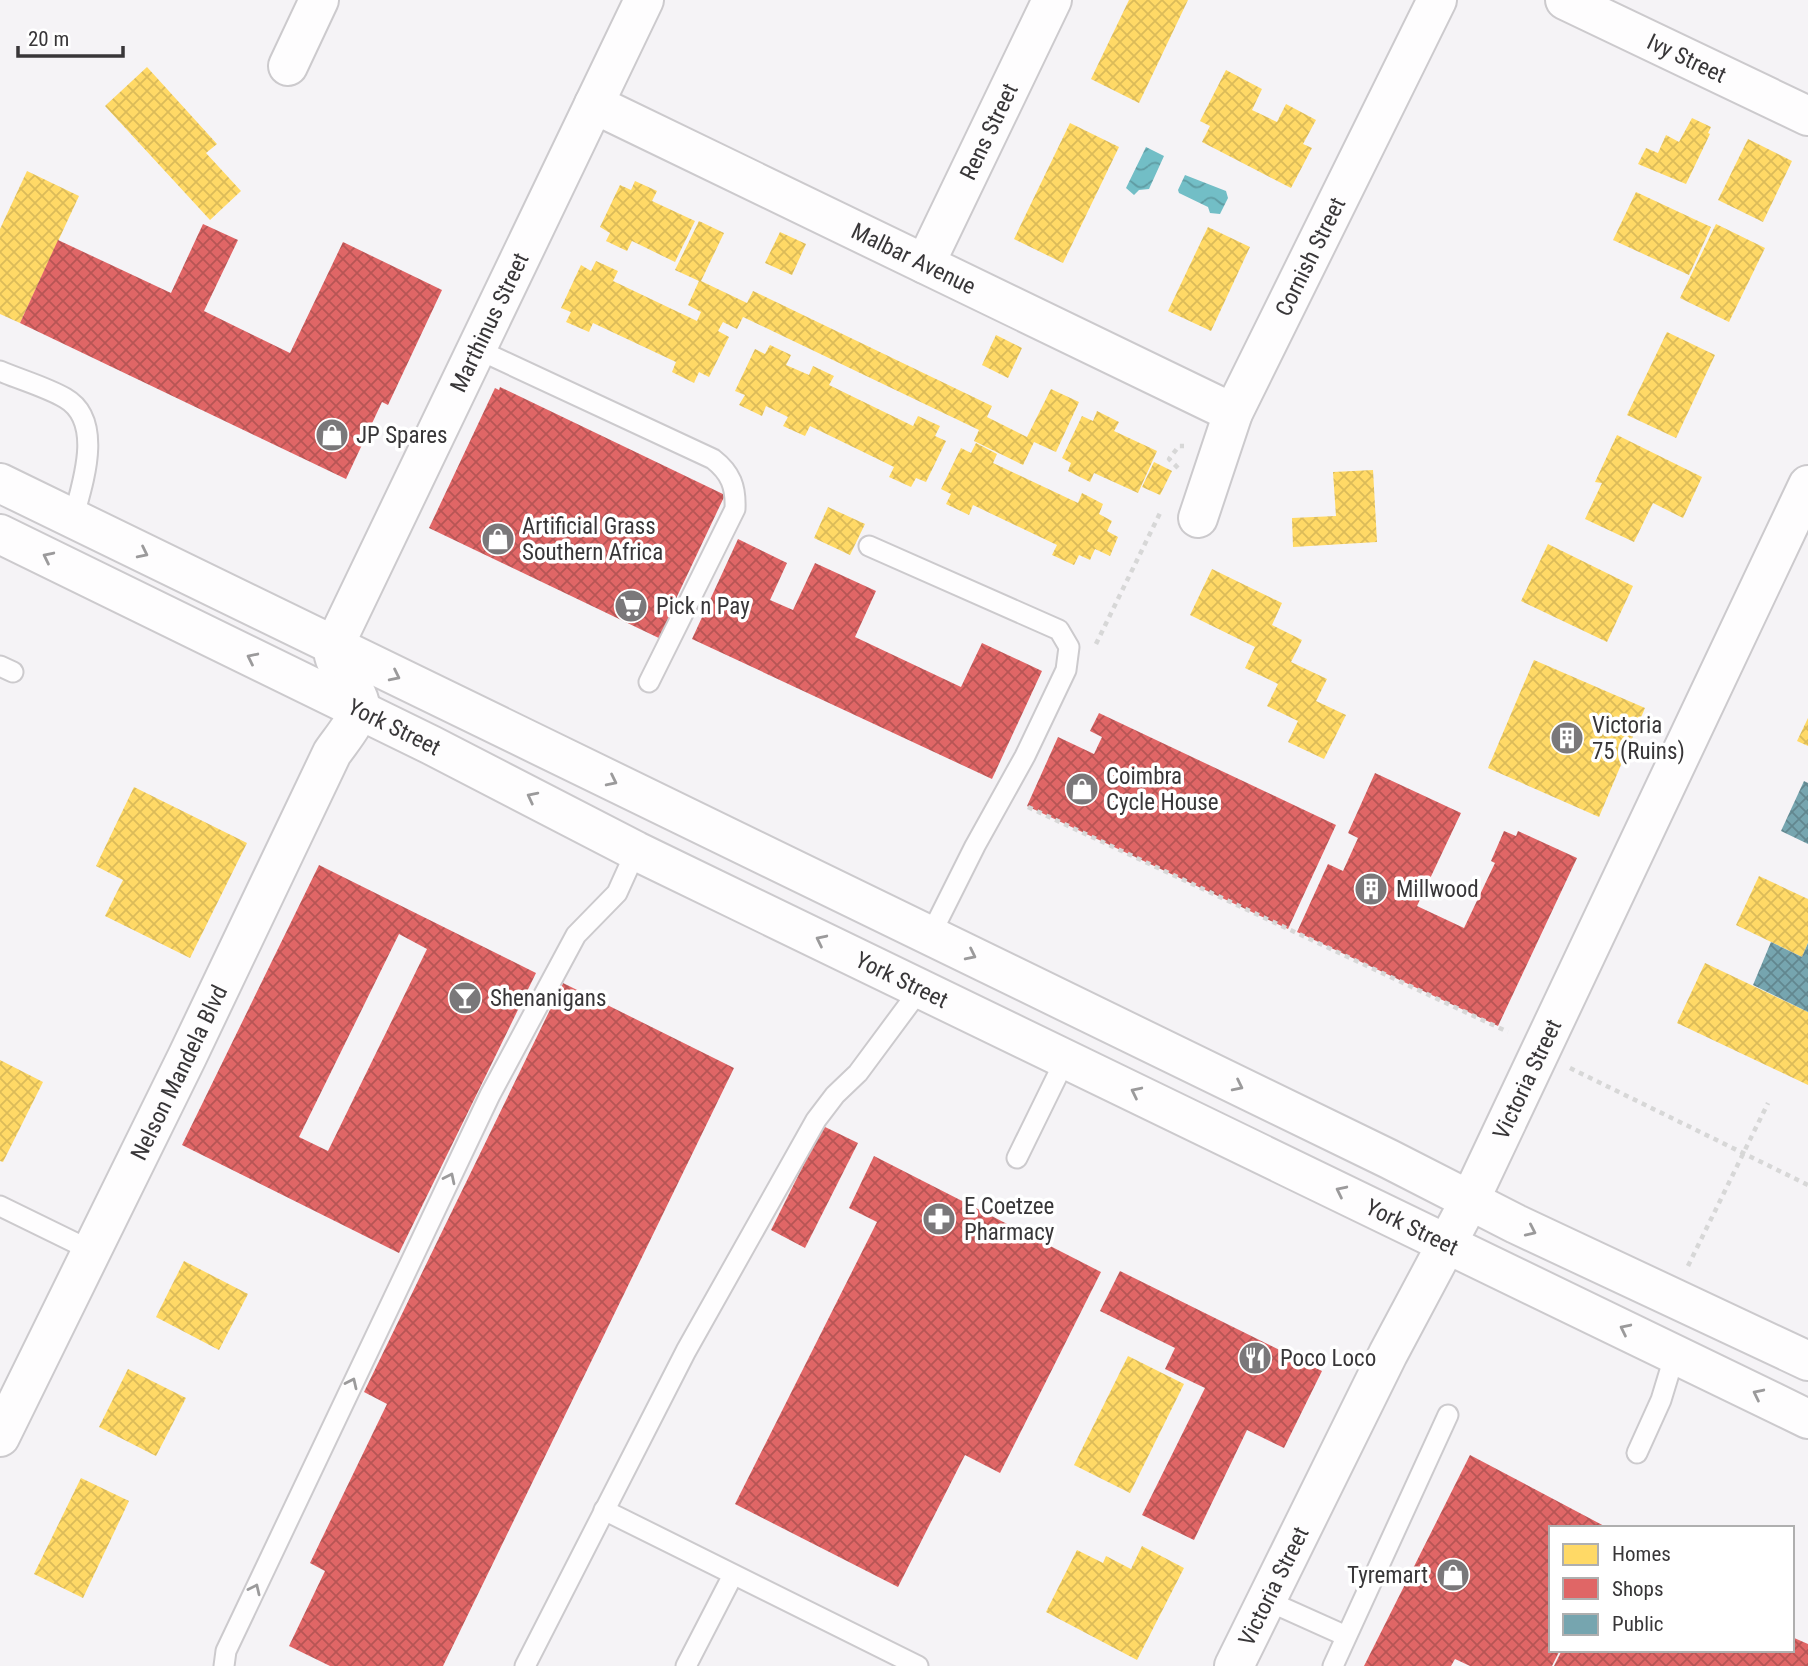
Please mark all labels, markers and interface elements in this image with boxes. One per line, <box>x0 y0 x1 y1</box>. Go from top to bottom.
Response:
scale bar <box>18 14 122 58</box>
text: 20 m <box>28 27 69 51</box>
street label: Ivy Street <box>1643 28 1731 89</box>
street label: Rens Street <box>955 79 1024 184</box>
street label: Cornish Street <box>1270 193 1351 321</box>
street label: Malbar Avenue <box>847 218 980 300</box>
street label: Marthinus Street <box>445 249 535 397</box>
shop icon: JP Spares <box>313 416 351 454</box>
place label: JP Spares <box>356 422 448 449</box>
place label: Artificial Grass Southern Africa <box>522 513 663 566</box>
shop icon: Artificial Grass Southern Africa <box>479 520 517 558</box>
one-way arrow <box>136 544 148 558</box>
one-way arrow <box>43 552 55 566</box>
supermarket icon: Pick n Pay <box>612 587 650 625</box>
place label: Pick n Pay <box>656 593 750 620</box>
one-way arrow <box>247 652 259 666</box>
one-way arrow <box>388 667 400 681</box>
street label: York Street <box>343 693 445 762</box>
place label: Victoria 75 (Ruins) <box>1592 712 1685 765</box>
building icon: Victoria 75 (Ruins) <box>1548 719 1586 757</box>
place label: Coimbra Cycle House <box>1106 763 1219 816</box>
shop icon: Coimbra Cycle House <box>1063 770 1101 808</box>
one-way arrow <box>605 773 617 787</box>
one-way arrow <box>526 792 539 806</box>
building icon: Millwood <box>1352 870 1390 908</box>
place label: Millwood <box>1396 876 1479 903</box>
one-way arrow <box>816 934 828 948</box>
street label: York Street <box>851 946 952 1014</box>
one-way arrow <box>964 947 976 961</box>
bar icon: Shenanigans <box>446 979 484 1017</box>
street label: Nelson Mandela Blvd <box>125 981 233 1165</box>
place label: Shenanigans <box>490 985 606 1012</box>
street label: Victoria Street <box>1488 1015 1567 1144</box>
one-way arrow <box>1231 1077 1243 1091</box>
one-way arrow <box>1131 1086 1143 1100</box>
one-way arrow <box>442 1173 456 1185</box>
one-way arrow <box>1336 1185 1348 1199</box>
place label: E Coetzee Pharmacy <box>964 1193 1055 1246</box>
street label: York Street <box>1361 1194 1462 1261</box>
pharmacy icon: E Coetzee Pharmacy <box>920 1200 958 1238</box>
one-way arrow <box>1524 1223 1536 1237</box>
one-way arrow <box>1620 1324 1632 1338</box>
restaurant icon: Poco Loco <box>1236 1339 1274 1377</box>
place label: Poco Loco <box>1280 1345 1376 1372</box>
one-way arrow <box>344 1378 358 1390</box>
one-way arrow <box>1753 1389 1765 1403</box>
street label: Victoria Street <box>1233 1522 1315 1650</box>
legend <box>1549 1526 1794 1652</box>
text: Homes <box>1612 1542 1671 1566</box>
shop icon: Tyremart <box>1434 1556 1472 1594</box>
place label: Tyremart <box>1347 1562 1428 1589</box>
text: Shops <box>1612 1577 1664 1601</box>
one-way arrow <box>247 1584 261 1596</box>
text: Public <box>1612 1612 1664 1636</box>

